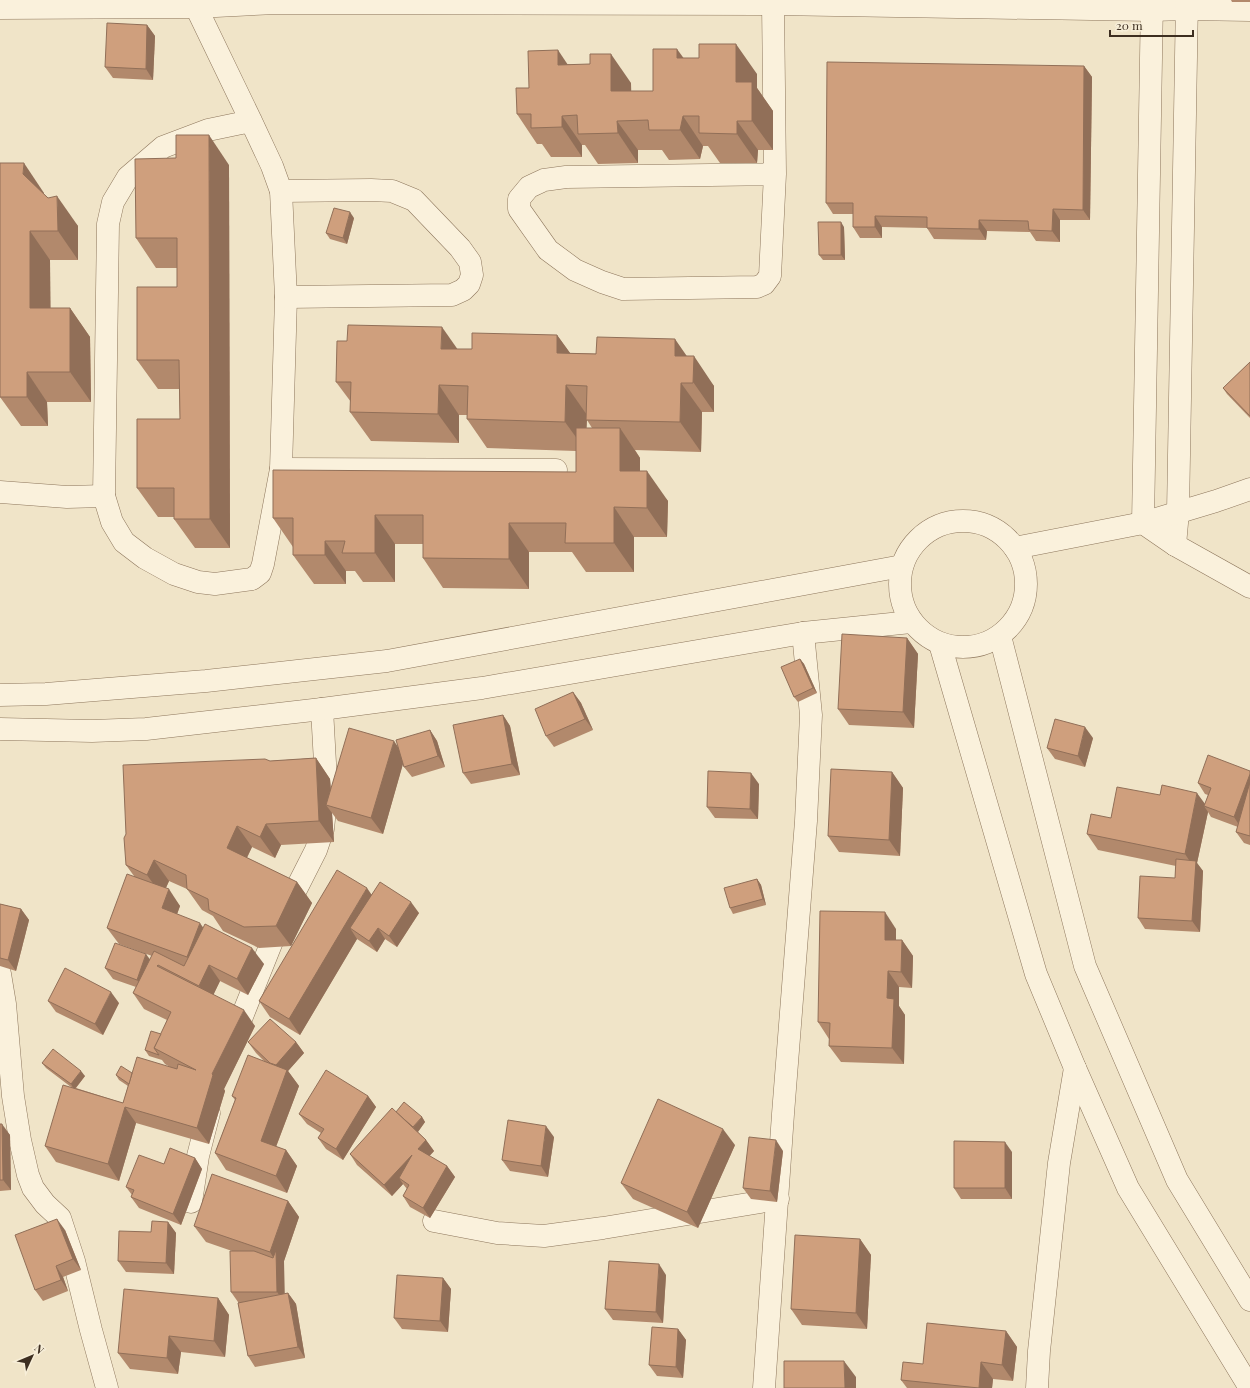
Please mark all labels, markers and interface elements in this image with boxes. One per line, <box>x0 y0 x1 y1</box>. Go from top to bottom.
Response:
scale bar <box>1110 12 1193 38</box>
text: 20 m <box>1116 17 1143 33</box>
north arrow <box>12 1336 52 1376</box>
text: N <box>31 1341 48 1357</box>

